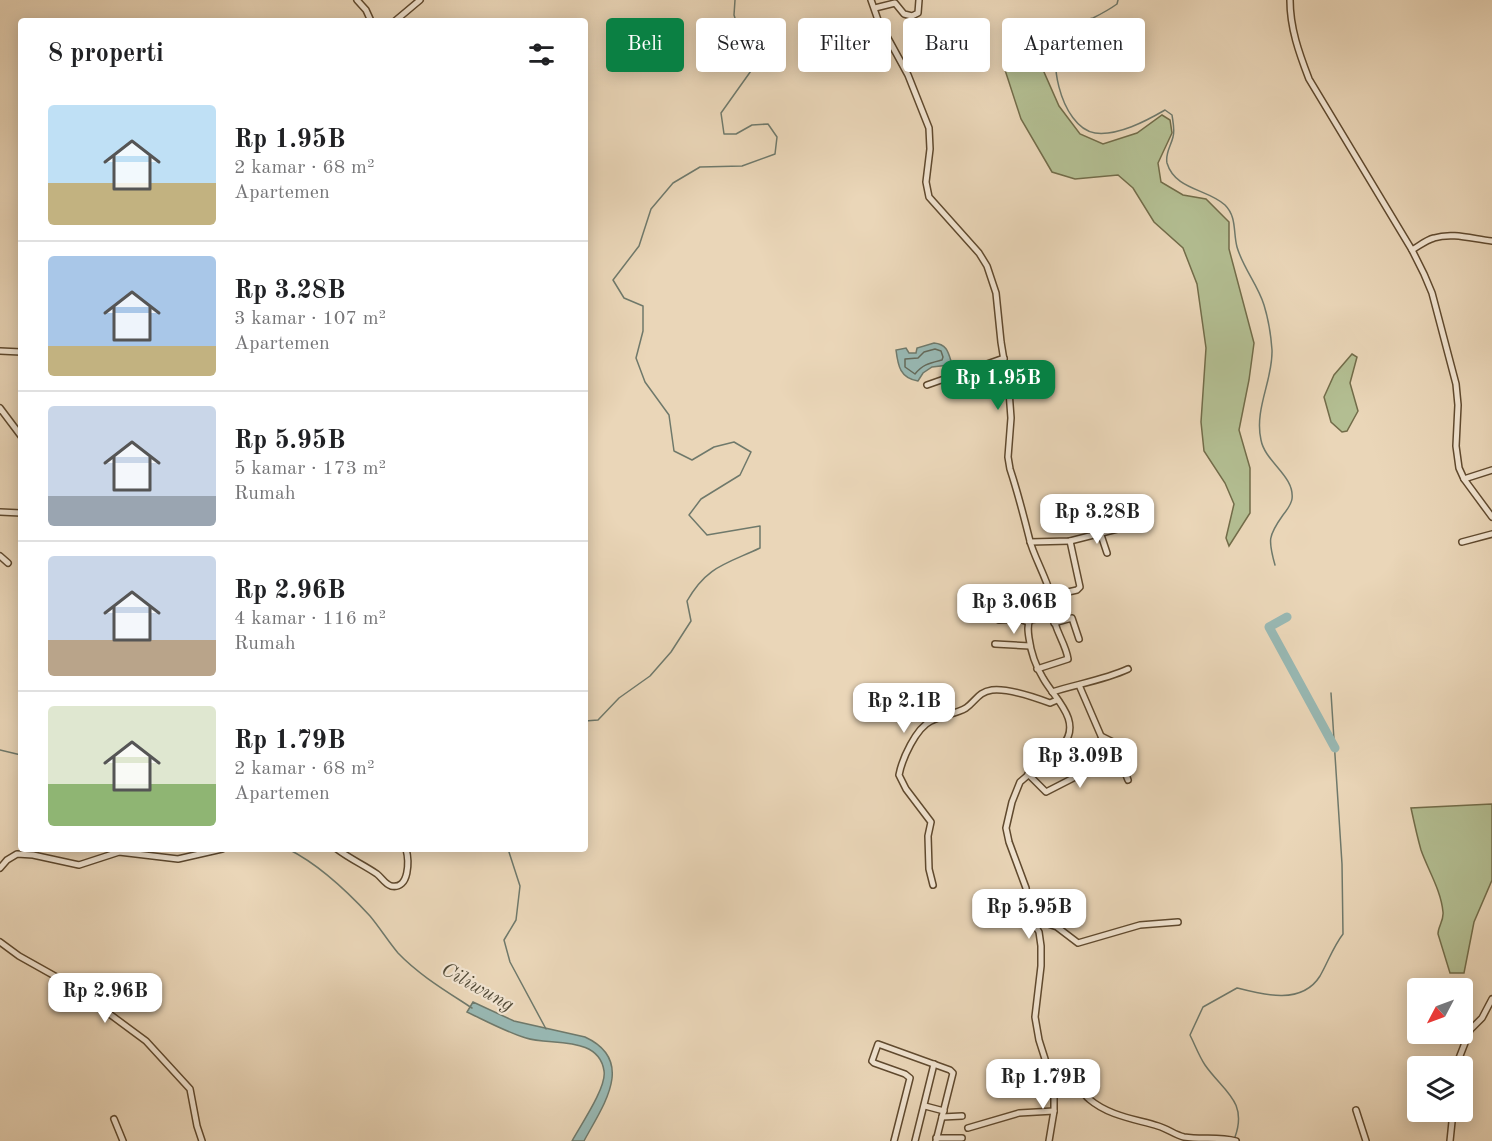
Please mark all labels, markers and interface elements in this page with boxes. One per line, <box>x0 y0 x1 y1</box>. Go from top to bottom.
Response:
chip: Beli <box>606 18 684 72</box>
chip: Sewa <box>696 18 786 72</box>
chip: Filter <box>798 18 891 72</box>
chip: Baru <box>903 18 990 72</box>
chip: Apartemen <box>1002 18 1145 72</box>
icon: filters <box>525 38 558 71</box>
text: 8 properti <box>48 41 164 67</box>
text: Rp 1.95B <box>234 127 345 153</box>
icon: home <box>96 129 168 201</box>
text: 2 kamar · 68 m² <box>234 158 375 178</box>
text: Apartemen <box>234 183 330 203</box>
text: Rp 3.28B <box>234 278 345 304</box>
icon: home <box>96 280 168 352</box>
text: 3 kamar · 107 m² <box>234 309 386 329</box>
text: Apartemen <box>234 334 330 354</box>
pin: Rp 1.95B <box>936 360 1060 411</box>
text: Rp 1.95B <box>955 369 1041 389</box>
text: Rp 5.95B <box>234 428 345 454</box>
icon: home <box>96 430 168 502</box>
text: 5 kamar · 173 m² <box>234 459 386 479</box>
text: Rumah <box>234 484 296 504</box>
pin: Rp 3.28B <box>1035 494 1159 545</box>
text: Rp 3.28B <box>1054 503 1140 523</box>
text: Rp 2.96B <box>234 578 345 604</box>
icon: home <box>96 580 168 652</box>
pin: Rp 3.06B <box>952 584 1076 635</box>
text: Rp 3.06B <box>971 593 1057 613</box>
text: 4 kamar · 116 m² <box>234 609 386 629</box>
text: Rumah <box>234 634 296 654</box>
pin: Rp 2.1B <box>849 683 959 734</box>
text: Rp 2.1B <box>867 692 941 712</box>
text: Rp 1.79B <box>234 728 345 754</box>
icon: home <box>96 730 168 802</box>
pin: Rp 3.09B <box>1018 738 1142 789</box>
text: Rp 3.09B <box>1037 747 1123 767</box>
text: 2 kamar · 68 m² <box>234 759 375 779</box>
text: Apartemen <box>234 784 330 804</box>
pin: Rp 5.95B <box>967 889 1091 940</box>
text: Rp 5.95B <box>986 898 1072 918</box>
water label: Ciliwung <box>437 960 517 1016</box>
pin: Rp 2.96B <box>43 973 167 1024</box>
north arrow <box>1407 978 1473 1044</box>
map controls <box>1407 978 1473 1122</box>
text: Rp 2.96B <box>62 982 148 1002</box>
button: layers <box>1407 1056 1473 1122</box>
pin: Rp 1.79B <box>981 1059 1105 1110</box>
text: Rp 1.79B <box>1000 1068 1086 1088</box>

